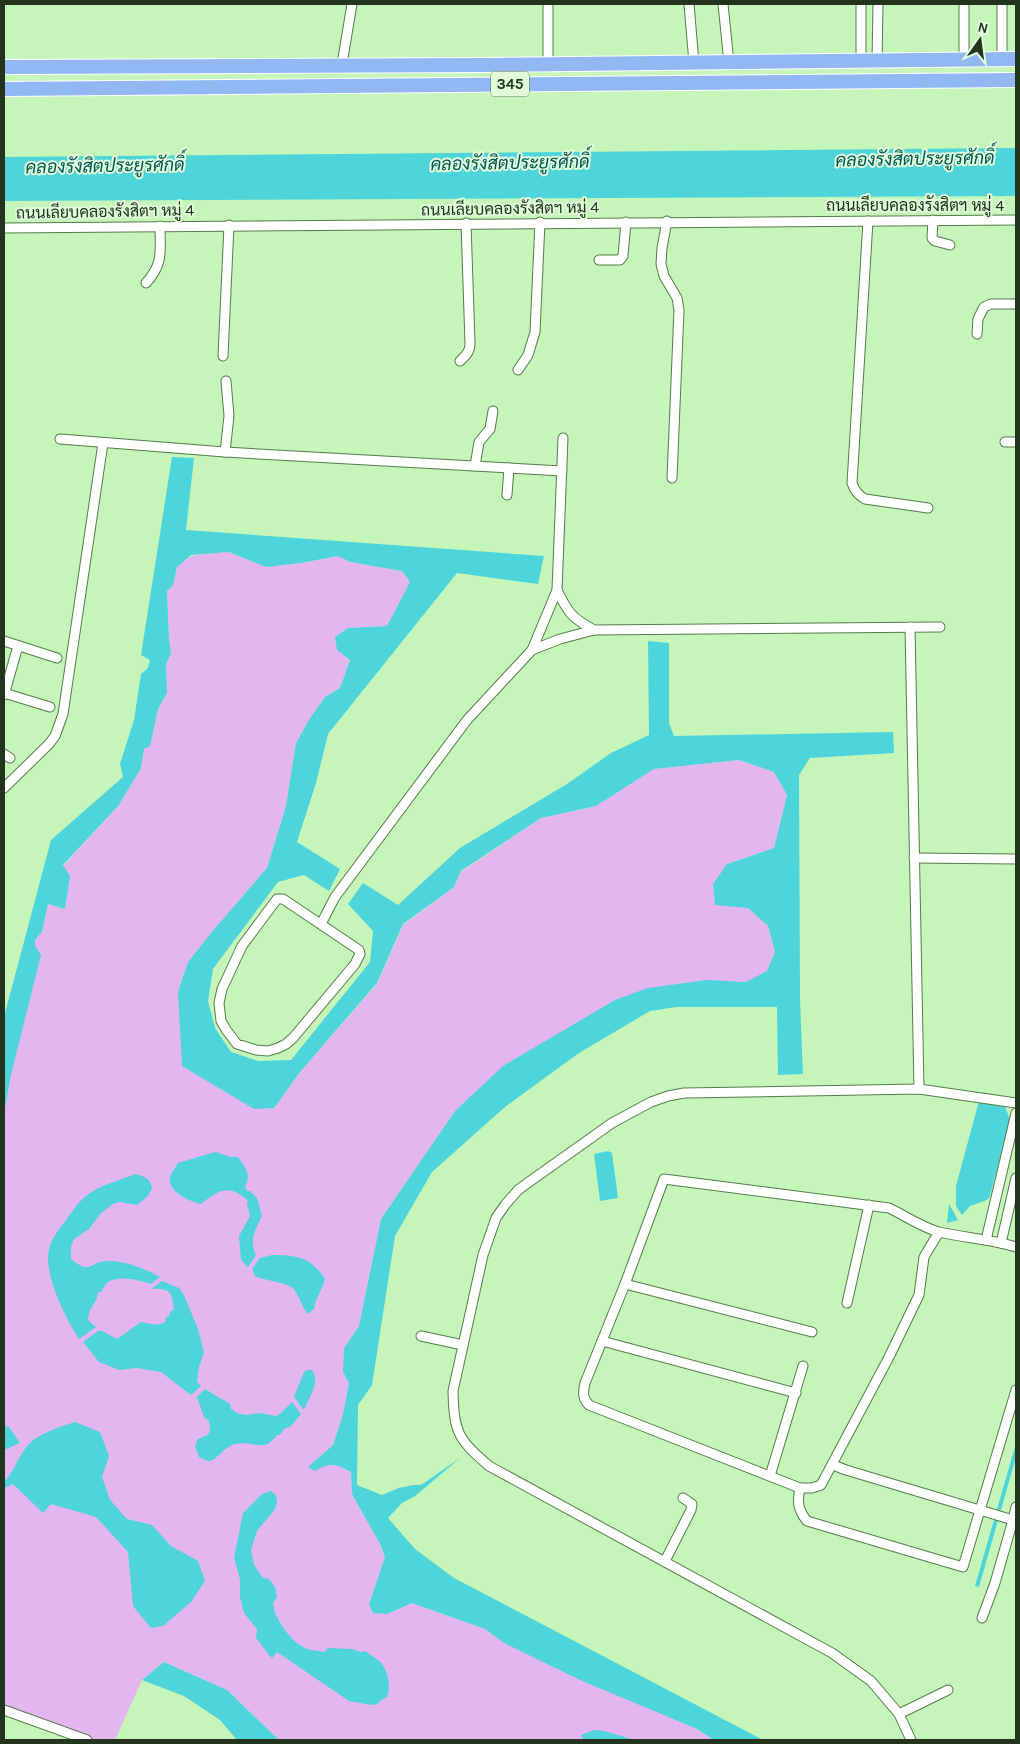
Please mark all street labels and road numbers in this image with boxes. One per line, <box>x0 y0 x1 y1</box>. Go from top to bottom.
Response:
road number: 345 <box>491 72 529 96</box>
street label: ถนนเลียบคลองรังสิตฯ หมู่ 4 <box>826 194 1004 217</box>
street label: ถนนเลียบคลองรังสิตฯ หมู่ 4 <box>421 195 599 222</box>
street label: ถนนเลียบคลองรังสิตฯ หมู่ 4 <box>16 198 194 225</box>

